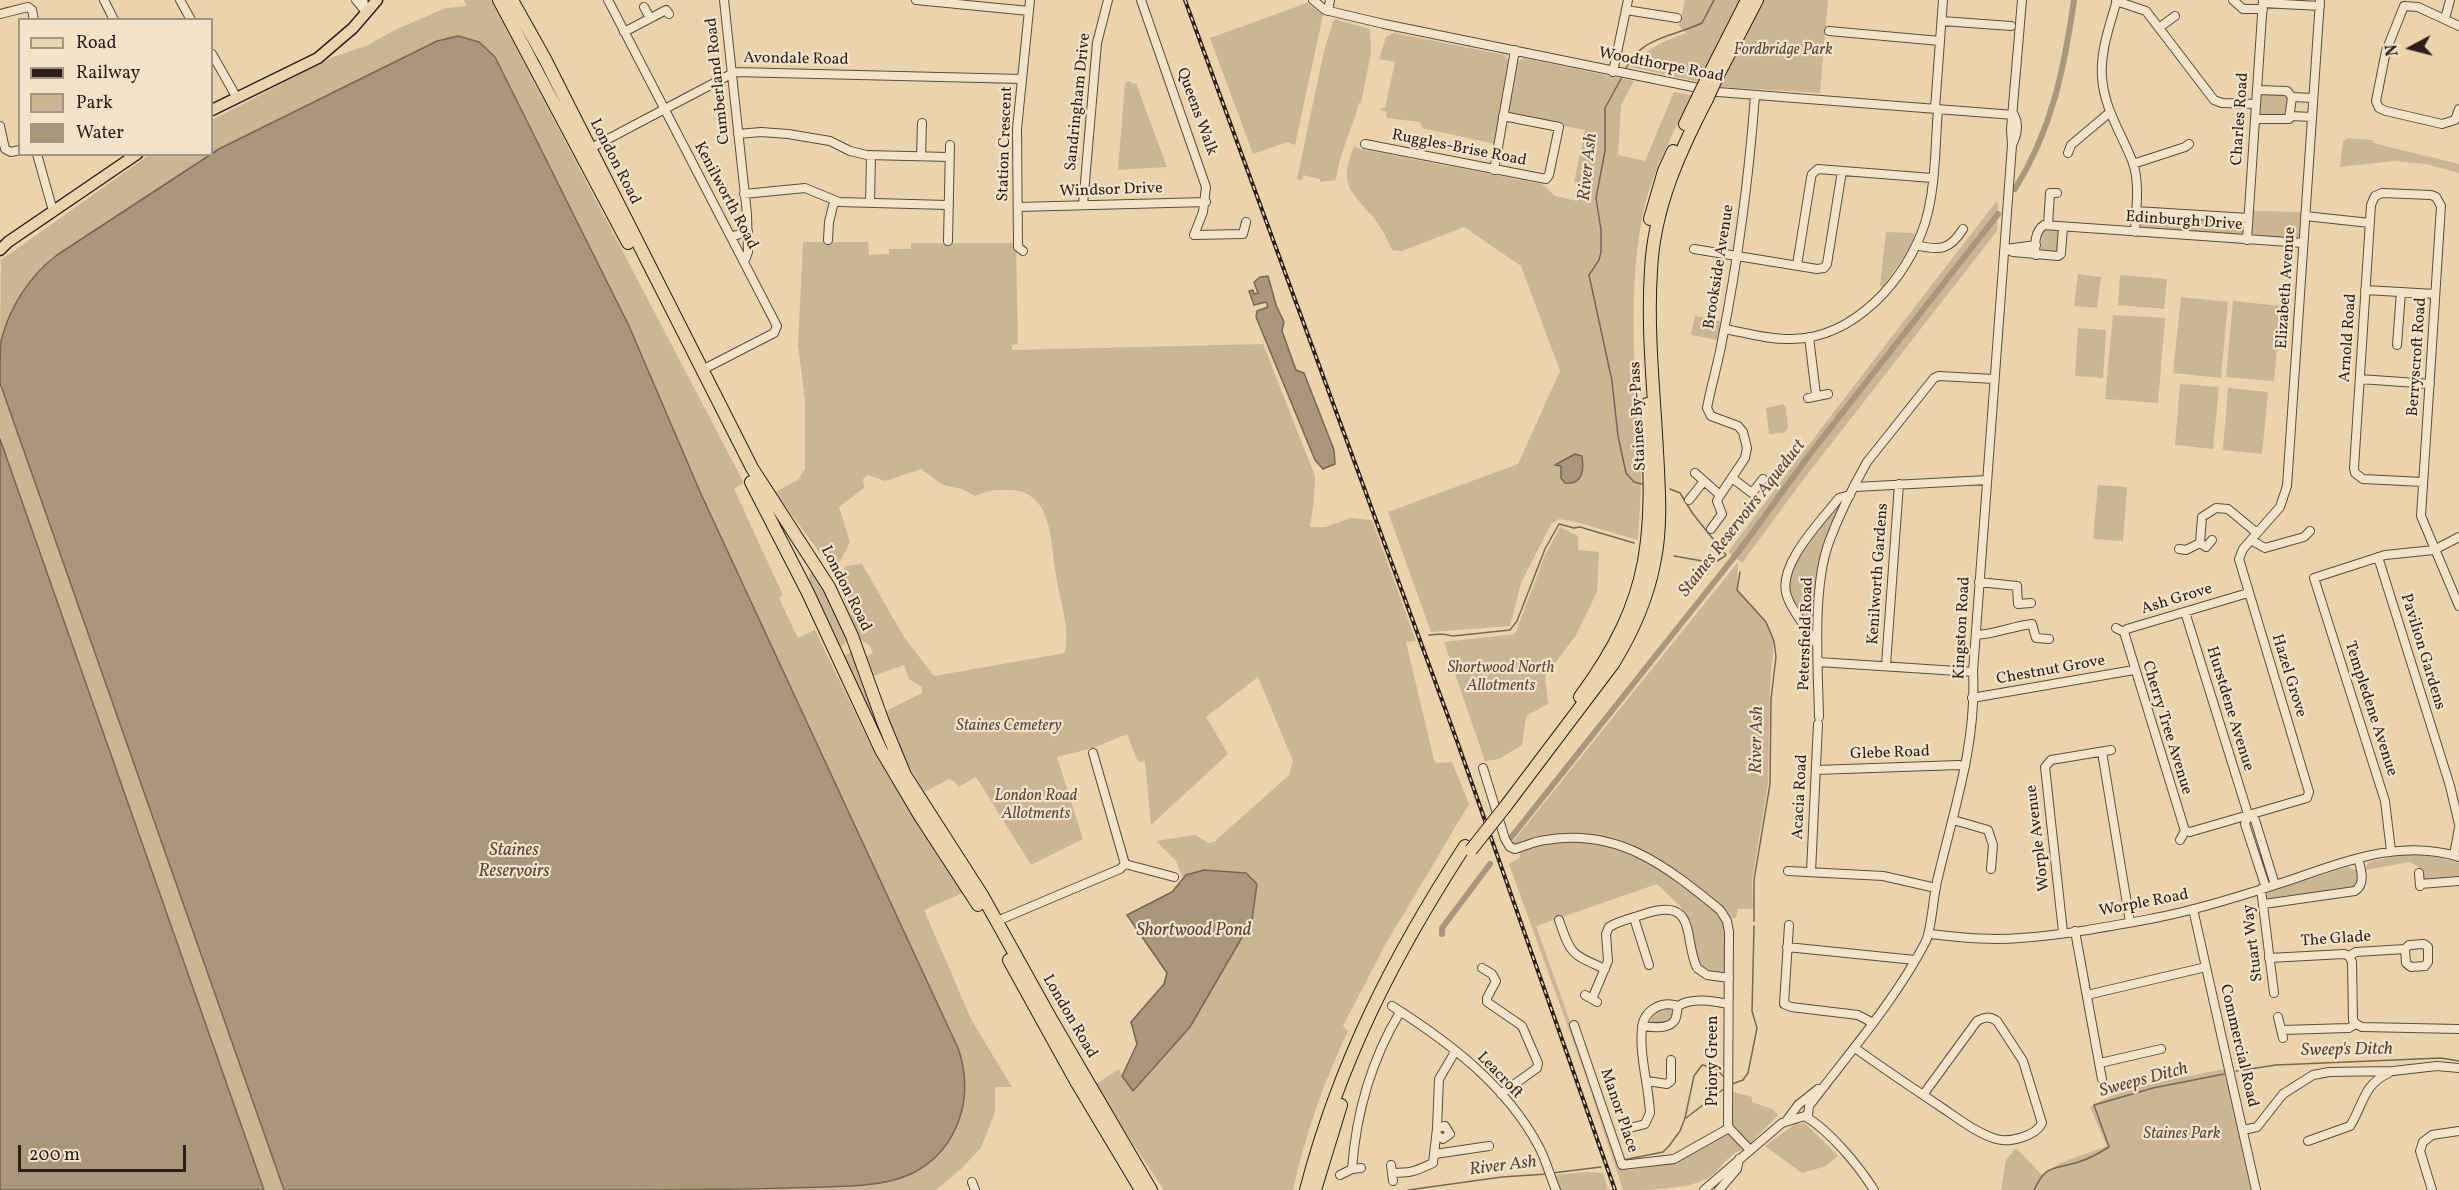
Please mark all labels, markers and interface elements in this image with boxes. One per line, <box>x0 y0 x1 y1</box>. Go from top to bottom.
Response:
street label: Cumberland Road <box>703 17 735 145</box>
legend <box>18 18 213 156</box>
north arrow <box>2381 18 2441 78</box>
text: Road <box>76 31 117 56</box>
street label: Sandringham Drive <box>1062 32 1096 172</box>
park label: Fordbridge Park <box>1733 41 1833 61</box>
text: N <box>2382 43 2405 57</box>
street label: Woodthorpe Road <box>1597 44 1725 88</box>
street label: Avondale Road <box>743 49 849 71</box>
text: Railway <box>76 61 140 86</box>
street label: Queens Walk <box>1171 66 1221 158</box>
street label: Charles Road <box>2228 72 2254 166</box>
street label: Station Crescent <box>994 86 1018 202</box>
text: Park <box>76 91 113 116</box>
street label: London Road <box>584 116 644 208</box>
text: Water <box>76 121 124 146</box>
street label: Ruggles-Brise Road <box>1390 127 1528 171</box>
water label: River Ash <box>1575 132 1603 202</box>
street label: Kenilworth Road <box>689 139 761 253</box>
street label: Windsor Drive <box>1059 180 1163 202</box>
street label: Brookside Avenue <box>1701 203 1739 331</box>
street label: Edinburgh Drive <box>2125 208 2243 236</box>
street label: Elizabeth Avenue <box>2273 226 2301 350</box>
street label: Arnold Road <box>2336 293 2362 383</box>
street label: Berryscroft Road <box>2404 297 2432 417</box>
street label: Staines By-Pass <box>1627 361 1651 471</box>
water label: Staines Reservoirs Aqueduct <box>1675 436 1811 602</box>
street label: Kenilworth Gardens <box>1864 502 1894 646</box>
street label: London Road <box>815 543 875 635</box>
street label: Kingston Road <box>1951 576 1975 680</box>
street label: Petersfield Road <box>1795 577 1819 691</box>
street label: Ash Grove <box>2139 580 2215 620</box>
street label: Pavilion Gardens <box>2395 592 2449 712</box>
street label: Hazel Grove <box>2266 632 2310 720</box>
street label: Templedene Avenue <box>2339 639 2401 779</box>
street label: Hurstdene Avenue <box>2201 644 2257 774</box>
street label: Chestnut Grove <box>1995 652 2107 690</box>
park label: Shortwood North Allotments <box>1448 659 1554 697</box>
street label: Cherry Tree Avenue <box>2137 659 2195 797</box>
water label: River Ash <box>1747 706 1769 774</box>
park label: Staines Cemetery <box>956 717 1062 737</box>
street label: Glebe Road <box>1850 743 1930 765</box>
street label: Acacia Road <box>1789 754 1813 840</box>
street label: Worple Avenue <box>2023 784 2055 892</box>
park label: London Road Allotments <box>995 787 1077 825</box>
water label: Staines Reservoirs <box>478 841 550 884</box>
street label: Worple Road <box>2098 886 2190 922</box>
street label: Stuart Way <box>2240 903 2268 983</box>
water label: Shortwood Pond <box>1137 921 1251 943</box>
street label: The Glade <box>2300 928 2372 952</box>
street label: London Road <box>1037 972 1101 1062</box>
street label: Commercial Road <box>2215 983 2261 1109</box>
street label: Priory Green <box>1704 1015 1724 1107</box>
water label: Sweep's Ditch <box>2301 1039 2393 1063</box>
street label: Leacroft <box>1472 1049 1526 1103</box>
water label: Sweeps Ditch <box>2097 1059 2191 1103</box>
street label: Manor Place <box>1595 1066 1641 1156</box>
park label: Staines Park <box>2144 1125 2220 1145</box>
scale bar <box>21 1133 189 1171</box>
text: 200 m <box>29 1143 80 1168</box>
water label: River Ash <box>1468 1152 1538 1182</box>

